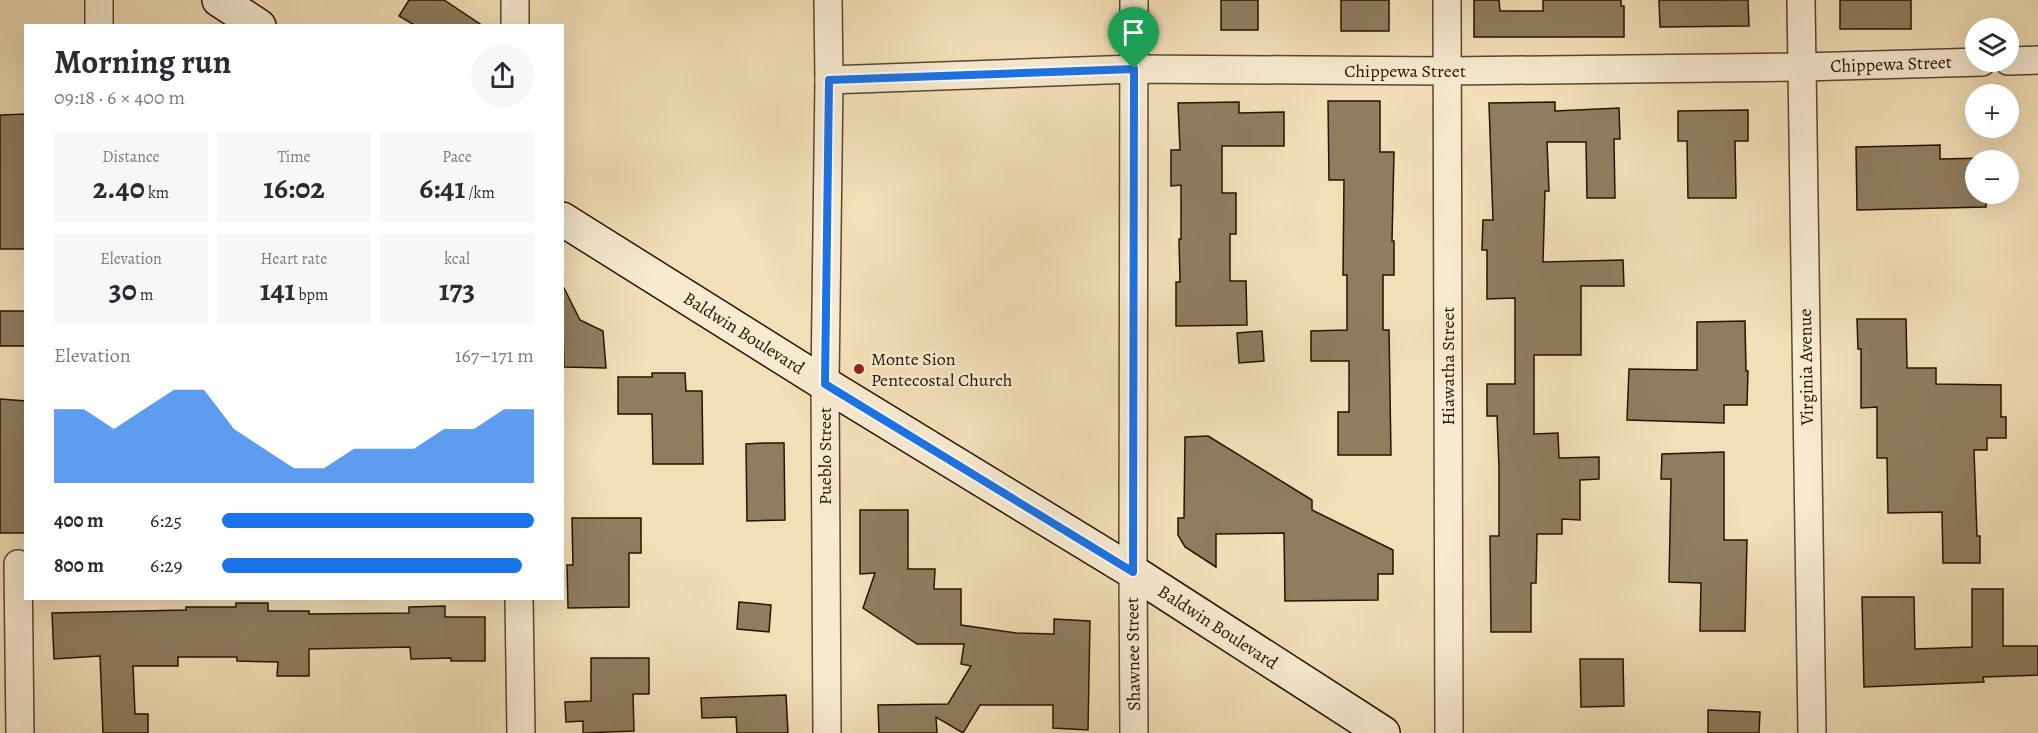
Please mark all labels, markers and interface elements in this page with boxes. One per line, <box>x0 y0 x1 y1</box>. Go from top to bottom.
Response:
pin <box>1108 7 1159 69</box>
icon: arrive <box>1117 16 1150 49</box>
map controls <box>1965 18 2019 204</box>
button: layers <box>1965 18 2019 72</box>
text: Morning run <box>54 39 231 84</box>
button: share <box>471 44 534 107</box>
street label: Chippewa Street <box>1830 50 1952 78</box>
street label: Chippewa Street <box>1344 59 1466 83</box>
text: 09:18 · 6 × 400 m <box>54 84 185 111</box>
button: + <box>1965 84 2019 138</box>
text: Distance <box>102 146 160 168</box>
text: Time <box>277 146 311 168</box>
text: Pace <box>442 146 472 168</box>
button: − <box>1965 150 2019 204</box>
text: 2.40 <box>93 168 145 208</box>
text: 16:02 <box>263 168 325 208</box>
text: 6:41 <box>419 168 465 208</box>
text: km <box>145 182 169 204</box>
text: /km <box>465 182 495 204</box>
text: Elevation <box>100 248 162 270</box>
text: Heart rate <box>261 248 327 270</box>
text: kcal <box>444 248 470 270</box>
text: 30 <box>109 270 137 310</box>
text: 141 <box>260 270 295 310</box>
text: 173 <box>439 270 475 310</box>
text: m <box>137 284 153 306</box>
text: bpm <box>295 284 328 306</box>
street label: Baldwin Boulevard <box>679 286 809 380</box>
street label: Hiawatha Street <box>1436 306 1460 426</box>
street label: Virginia Avenue <box>1793 308 1819 427</box>
text: Elevation <box>54 342 131 369</box>
text: 167–171 m <box>455 342 534 369</box>
place label: Monte Sion Pentecostal Church <box>871 347 1013 392</box>
marker: Monte Sion Pentecostal Church <box>852 362 866 376</box>
street label: Pueblo Street <box>813 407 837 505</box>
text: 400 m <box>54 507 104 534</box>
text: 6:25 <box>150 507 182 534</box>
text: 800 m <box>54 552 104 579</box>
text: 6:29 <box>150 552 183 579</box>
street label: Baldwin Boulevard <box>1153 579 1283 675</box>
street label: Shawnee Street <box>1120 597 1146 711</box>

